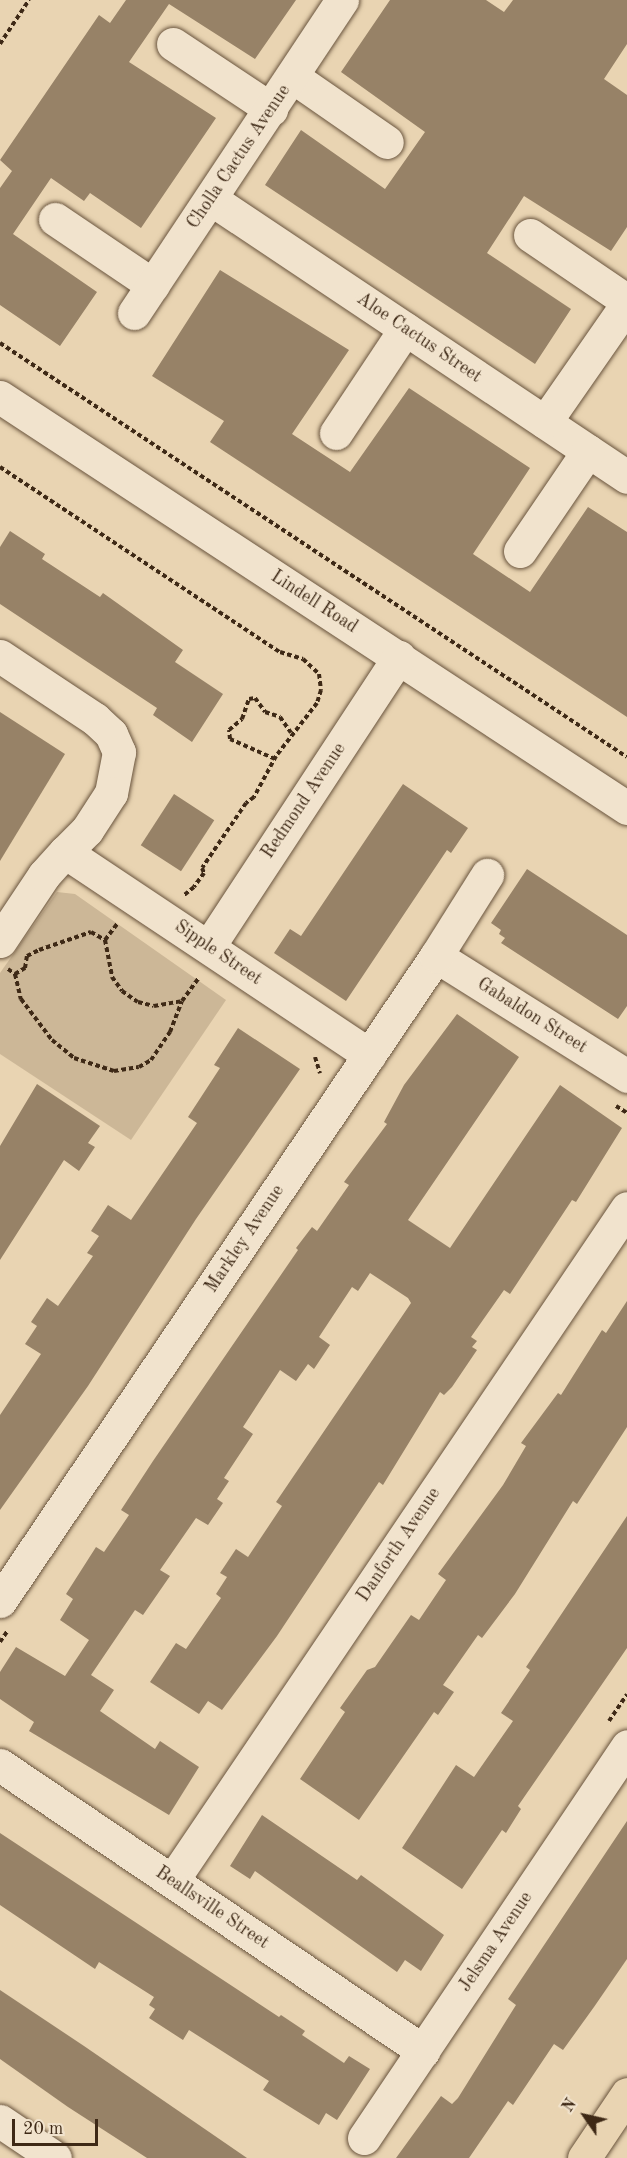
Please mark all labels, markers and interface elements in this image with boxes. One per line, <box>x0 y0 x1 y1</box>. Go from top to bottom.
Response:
street label: Cholla Cactus Avenue <box>183 81 295 233</box>
street label: Aloe Cactus Street <box>352 288 486 388</box>
street label: Lindell Road <box>267 566 361 638</box>
street label: Redmond Avenue <box>257 739 351 863</box>
street label: Sipple Street <box>170 916 266 990</box>
street label: Gabaldon Street <box>473 974 591 1058</box>
street label: Markley Avenue <box>201 1181 289 1297</box>
street label: Danforth Avenue <box>353 1484 445 1606</box>
street label: Beallsville Street <box>151 1862 273 1954</box>
street label: Jelsma Avenue <box>455 1888 537 1996</box>
north arrow <box>555 2086 615 2146</box>
text: N <box>560 2096 580 2115</box>
scale bar <box>15 2107 100 2145</box>
text: 20 m <box>23 2120 63 2138</box>

